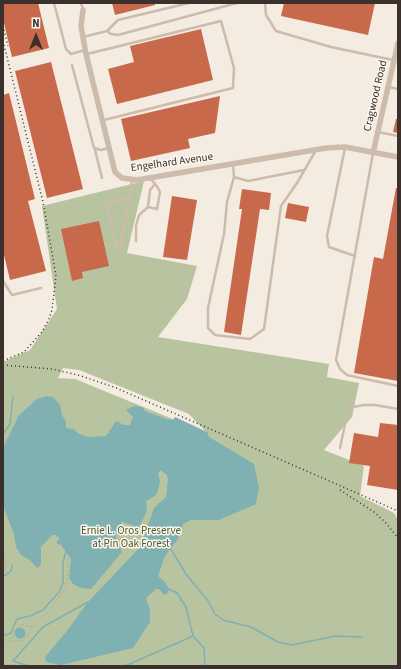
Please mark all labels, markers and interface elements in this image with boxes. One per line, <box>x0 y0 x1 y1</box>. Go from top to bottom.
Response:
north arrow <box>16 16 56 56</box>
text: N <box>32 16 40 31</box>
street label: Cragwood Road <box>361 59 391 133</box>
street label: Engelhard Avenue <box>130 151 214 175</box>
park label: Ernie L. Oros Preserve at Pin Oak Forest <box>81 525 181 551</box>

